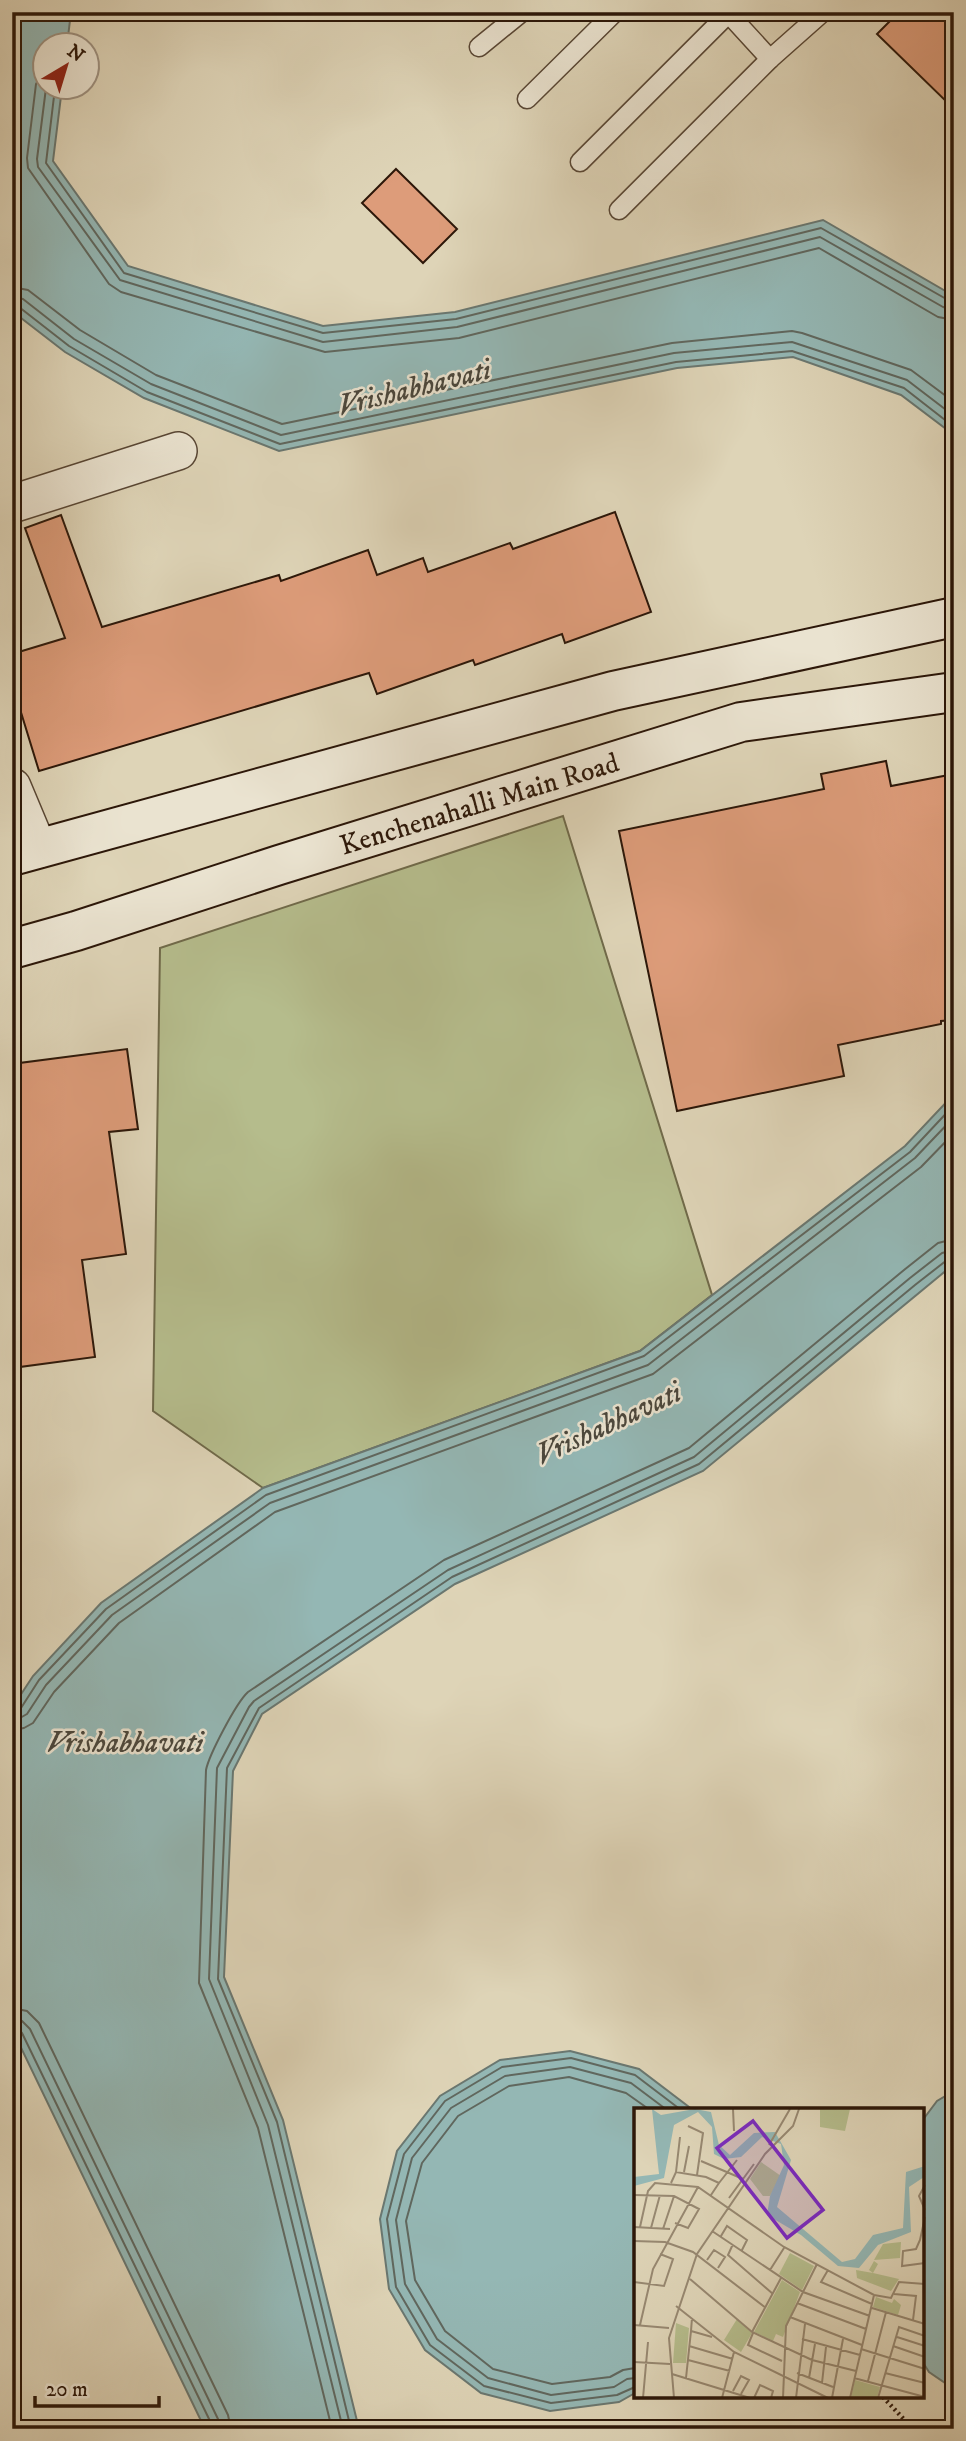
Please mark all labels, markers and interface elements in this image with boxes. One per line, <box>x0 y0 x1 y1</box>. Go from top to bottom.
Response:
north arrow <box>32 32 102 102</box>
text: N <box>62 40 89 68</box>
water label: Vrishabhavati <box>334 351 497 425</box>
street label: Kenchenahalli Main Road <box>336 745 623 864</box>
water label: Vrishabhavati <box>530 1374 689 1474</box>
water label: Vrishabhavati <box>47 1725 206 1762</box>
inset map <box>634 2108 924 2399</box>
scale bar <box>35 2364 159 2408</box>
text: 20 m <box>46 2377 88 2403</box>

